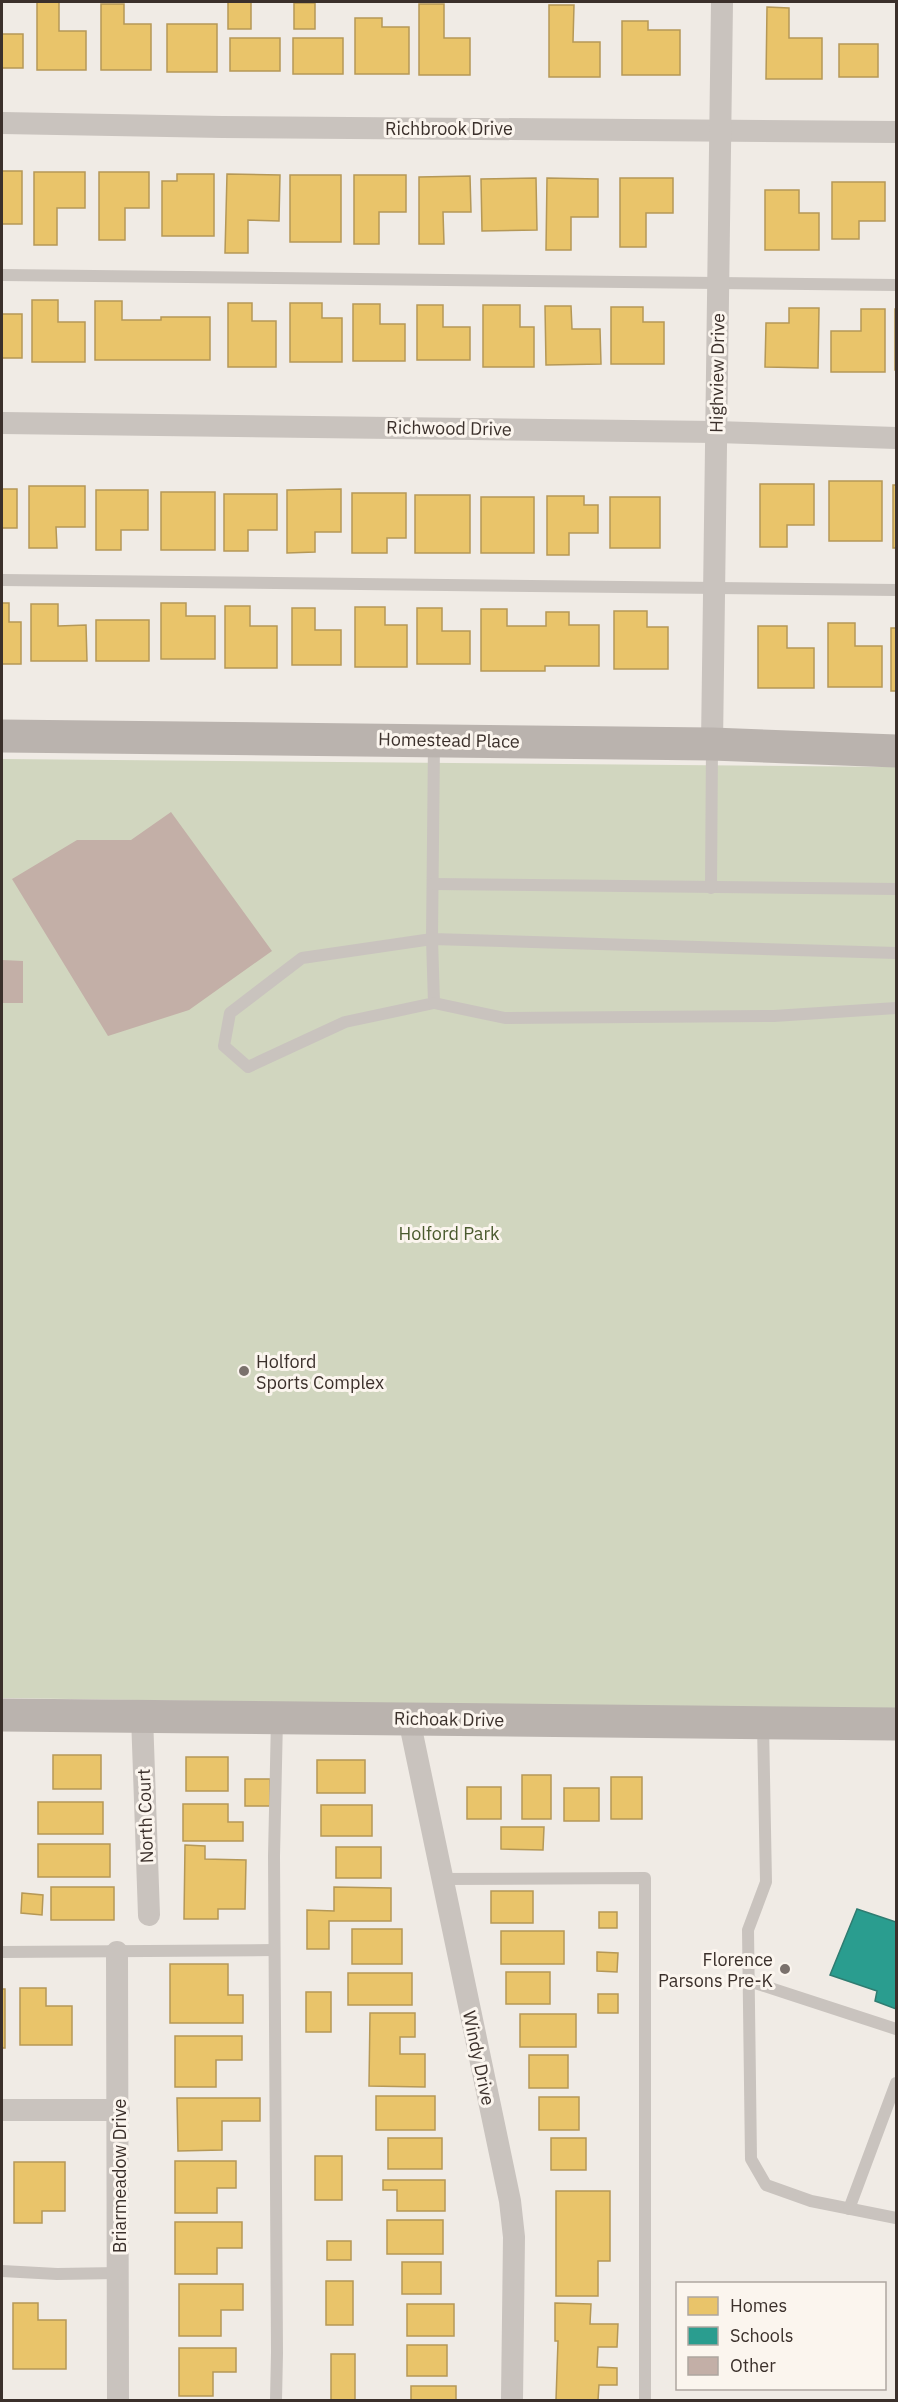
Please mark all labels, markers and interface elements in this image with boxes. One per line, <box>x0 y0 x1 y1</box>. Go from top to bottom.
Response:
street label: Richbrook Drive <box>385 117 513 140</box>
street label: Highview Drive <box>704 313 730 433</box>
street label: Richwood Drive <box>386 415 512 441</box>
street label: Homestead Place <box>378 727 520 753</box>
park label: Holford Park <box>398 1222 500 1245</box>
place label: Holford Sports Complex <box>256 1350 384 1394</box>
marker: Holford Sports Complex <box>237 1364 251 1378</box>
street label: Richoak Drive <box>394 1707 505 1731</box>
street label: North Court <box>132 1768 158 1864</box>
place label: Florence Parsons Pre-K <box>658 1948 774 1992</box>
marker: Florence Parsons Pre-K <box>778 1962 792 1976</box>
street label: Windy Drive <box>458 2009 500 2108</box>
street label: Briarmeadow Drive <box>108 2099 131 2253</box>
legend <box>676 2282 886 2390</box>
text: Homes <box>730 2294 787 2317</box>
text: Schools <box>730 2324 794 2347</box>
text: Other <box>730 2354 776 2377</box>

